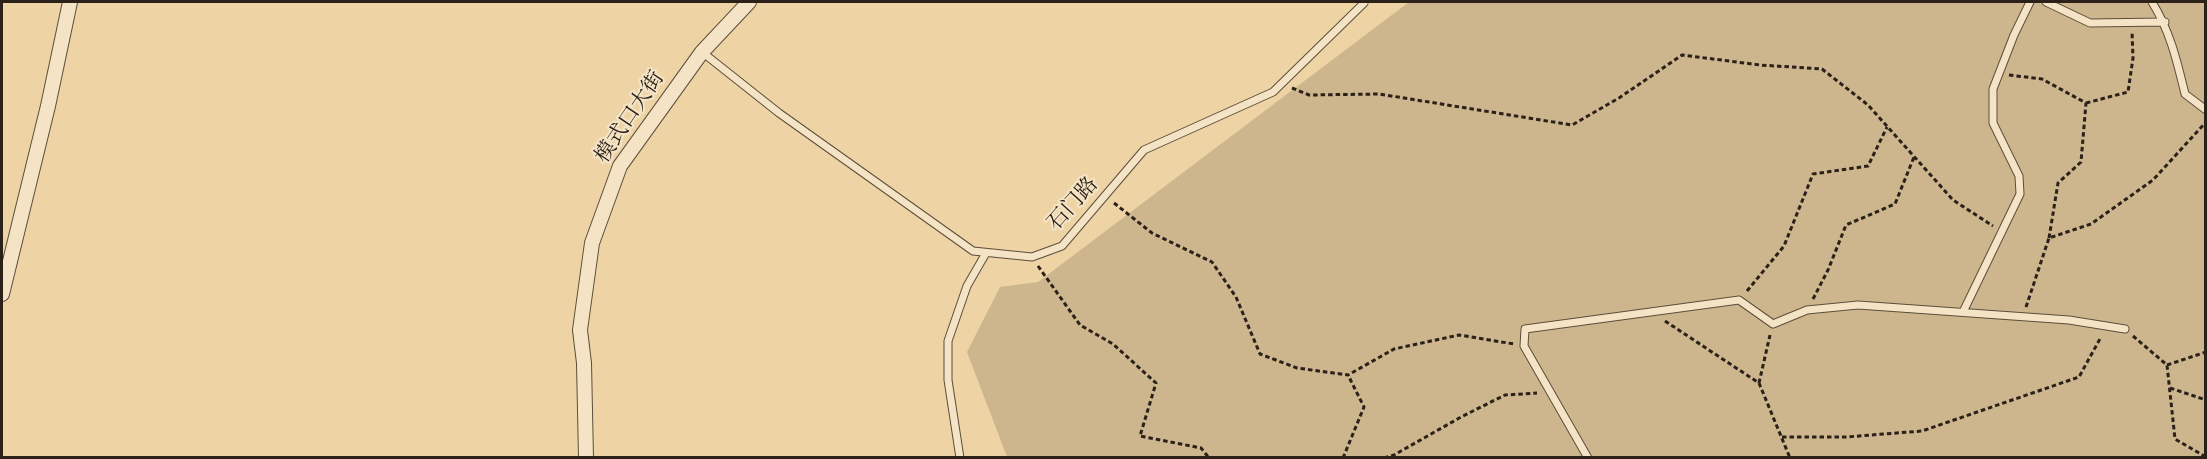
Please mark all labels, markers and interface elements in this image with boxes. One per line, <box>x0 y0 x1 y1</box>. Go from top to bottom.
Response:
street label: 模式口大街 <box>591 67 671 169</box>
street label: 石门路 <box>1044 173 1104 237</box>

